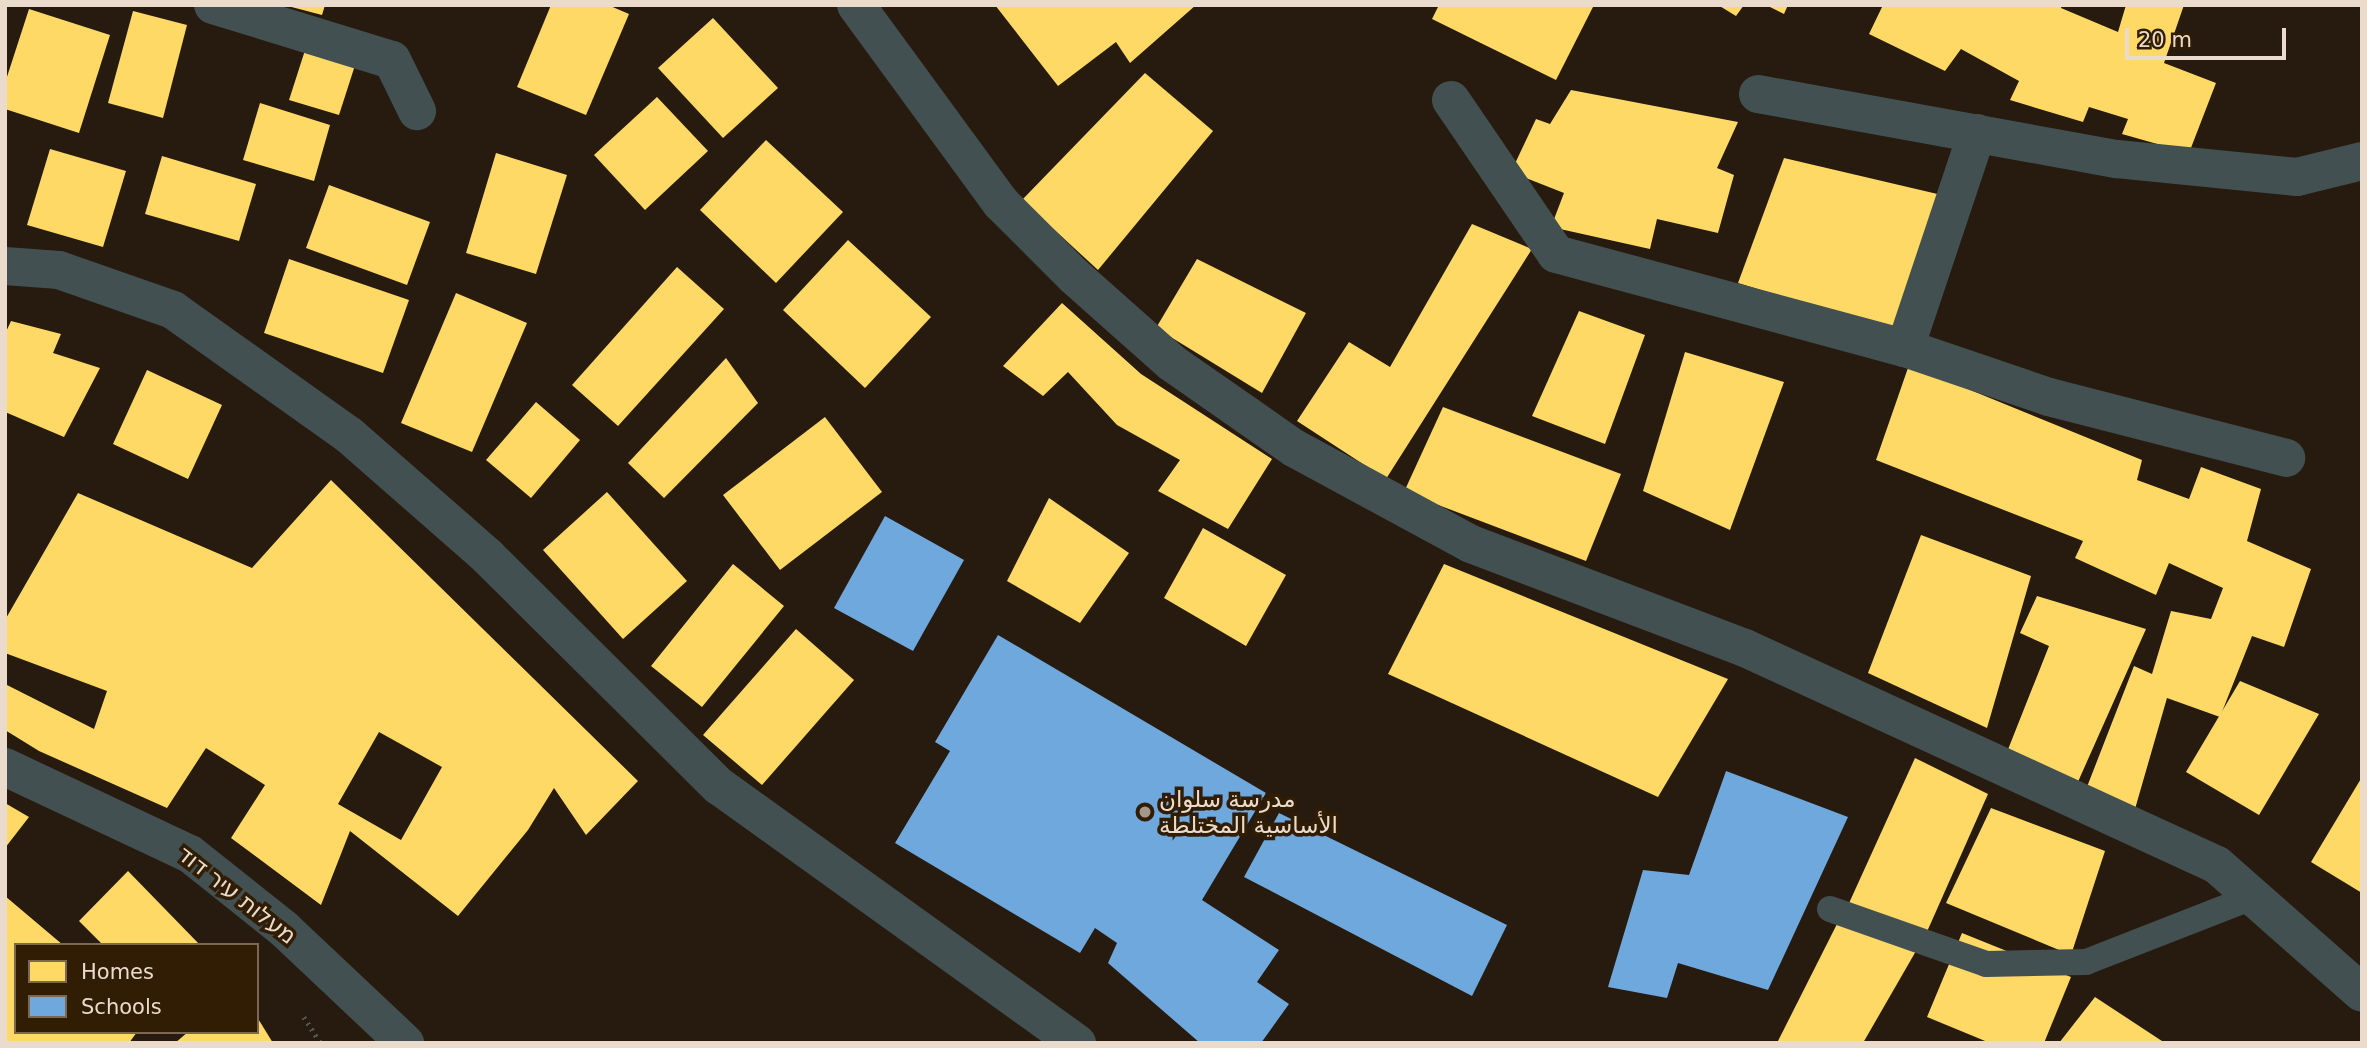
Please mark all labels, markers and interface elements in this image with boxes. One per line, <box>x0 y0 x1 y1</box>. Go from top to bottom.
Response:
scale bar <box>2129 14 2290 58</box>
text: 20 m <box>2138 28 2192 52</box>
place label: مدرسة سلوان الأساسية المختلطة <box>1159 785 1338 839</box>
marker: مدرسة سلوان الأساسية المختلطة <box>1137 804 1153 820</box>
street label: מעלות עיר דוד <box>172 840 302 950</box>
legend <box>14 943 259 1034</box>
text: Homes <box>81 960 154 984</box>
text: Schools <box>81 995 162 1019</box>

